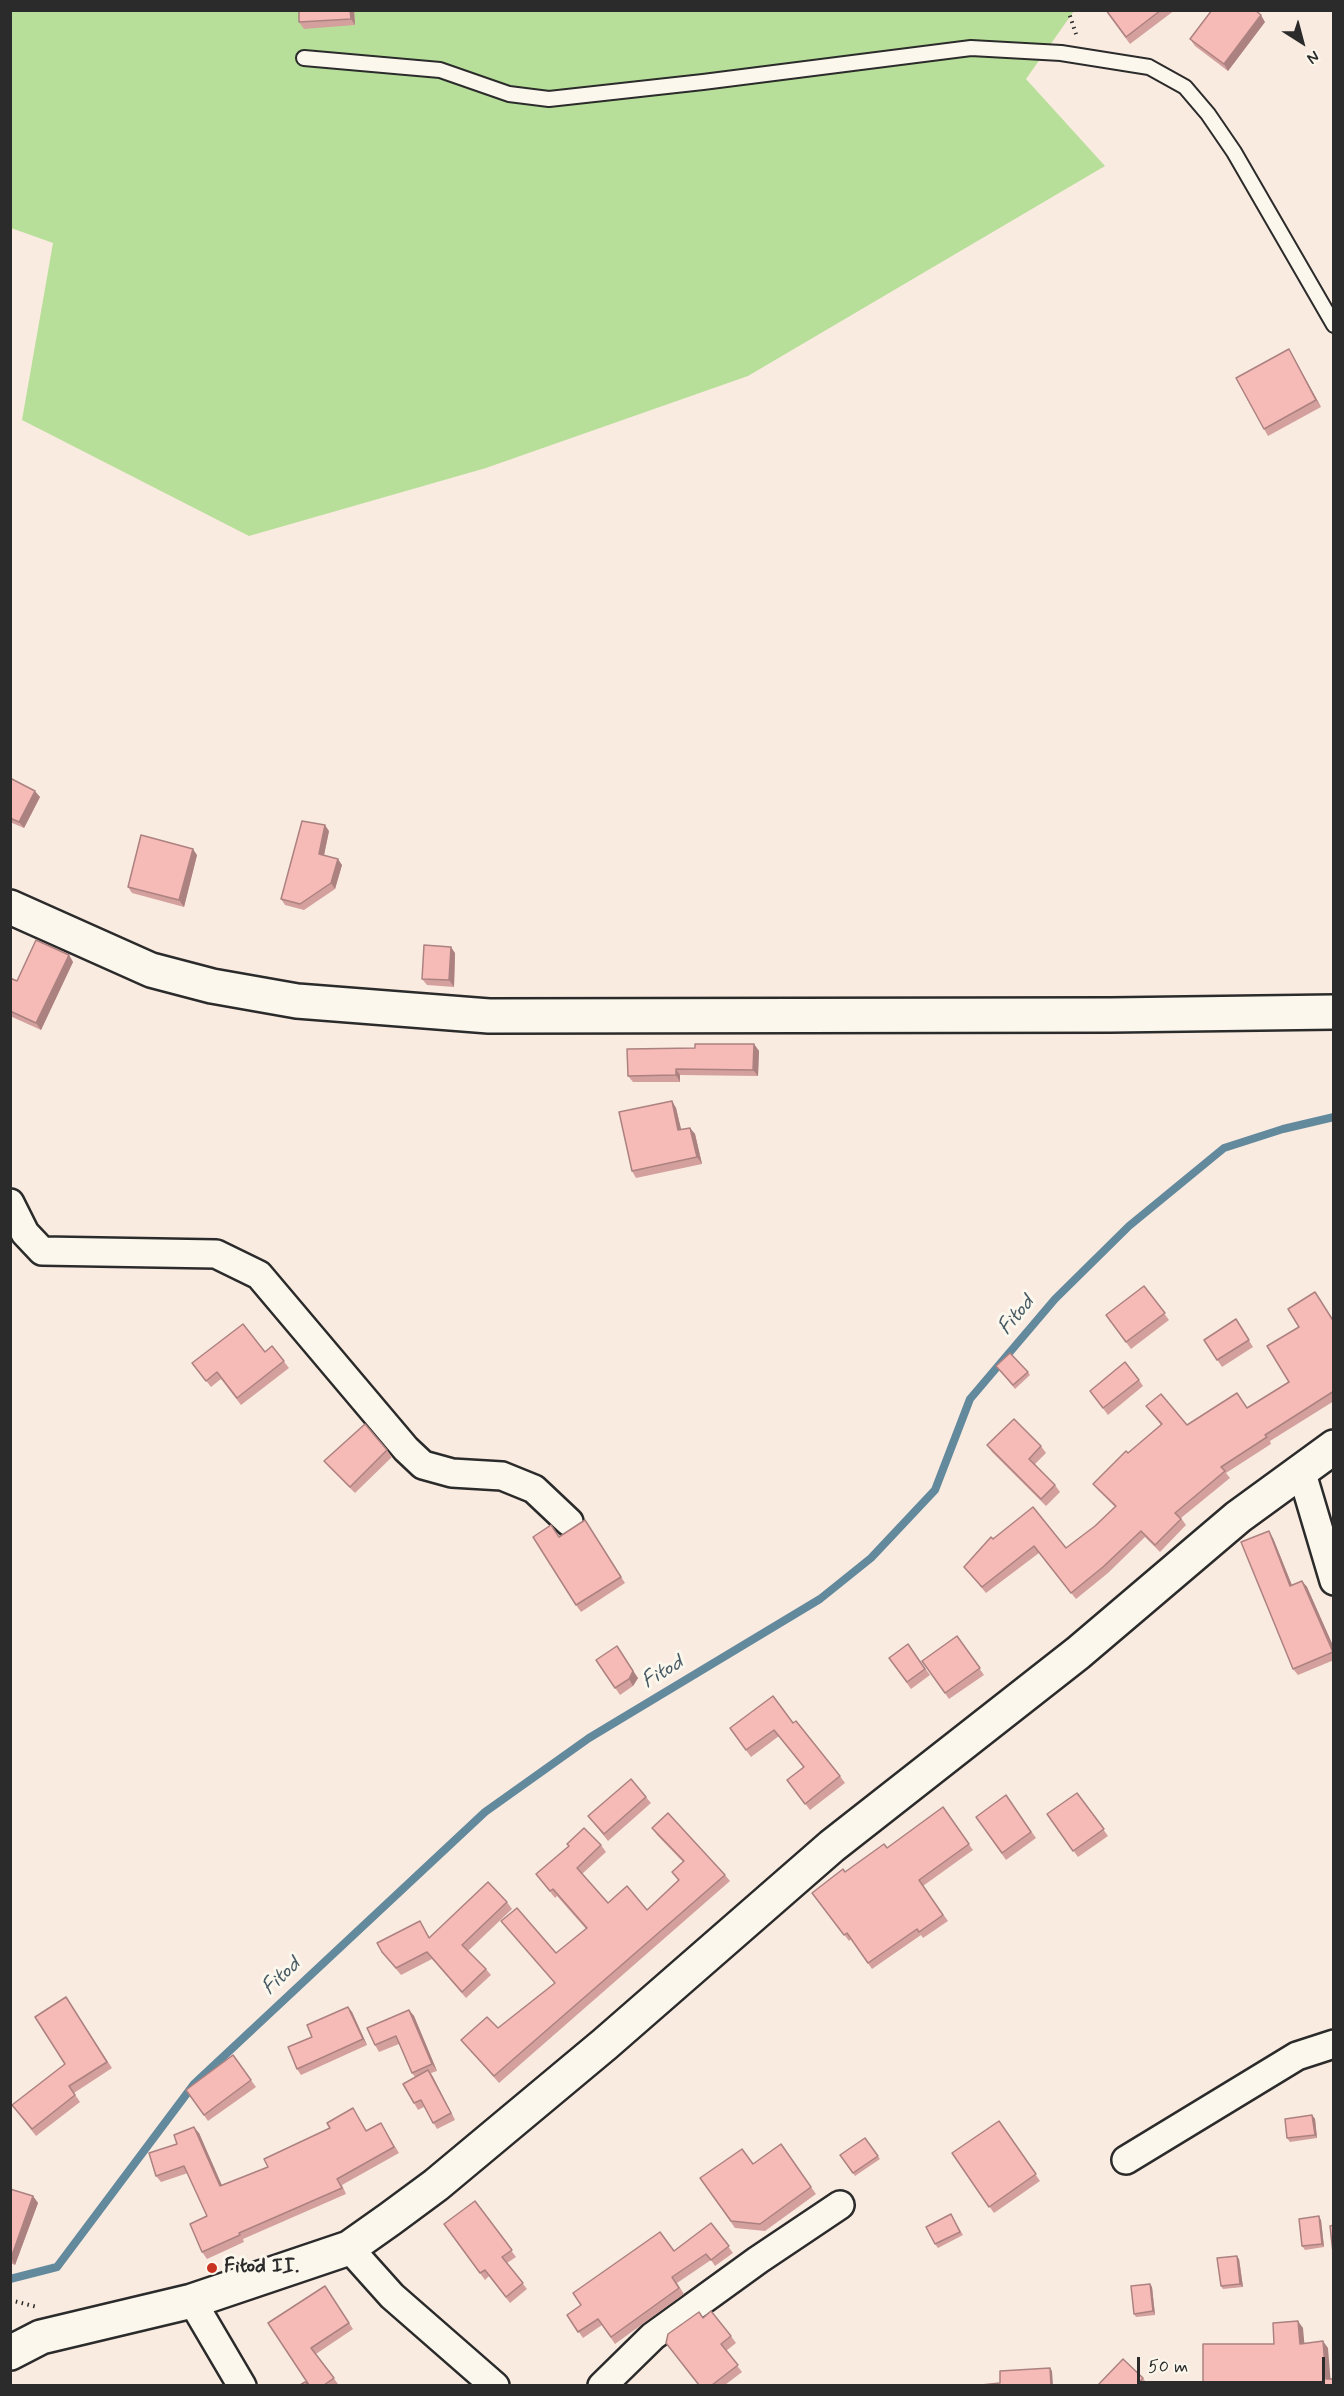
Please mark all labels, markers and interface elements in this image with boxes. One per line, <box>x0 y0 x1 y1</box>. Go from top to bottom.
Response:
north arrow <box>1272 12 1332 72</box>
text: N <box>1302 45 1323 69</box>
water label: Fitod <box>993 1291 1041 1341</box>
water label: Fitod <box>637 1650 689 1696</box>
water label: Fitod <box>257 1952 307 2002</box>
place label: Fitod II. <box>224 2255 299 2281</box>
marker: Fitod II. <box>205 2261 219 2275</box>
scale bar <box>1140 2345 1328 2383</box>
text: 50 m <box>1148 2355 1188 2379</box>

